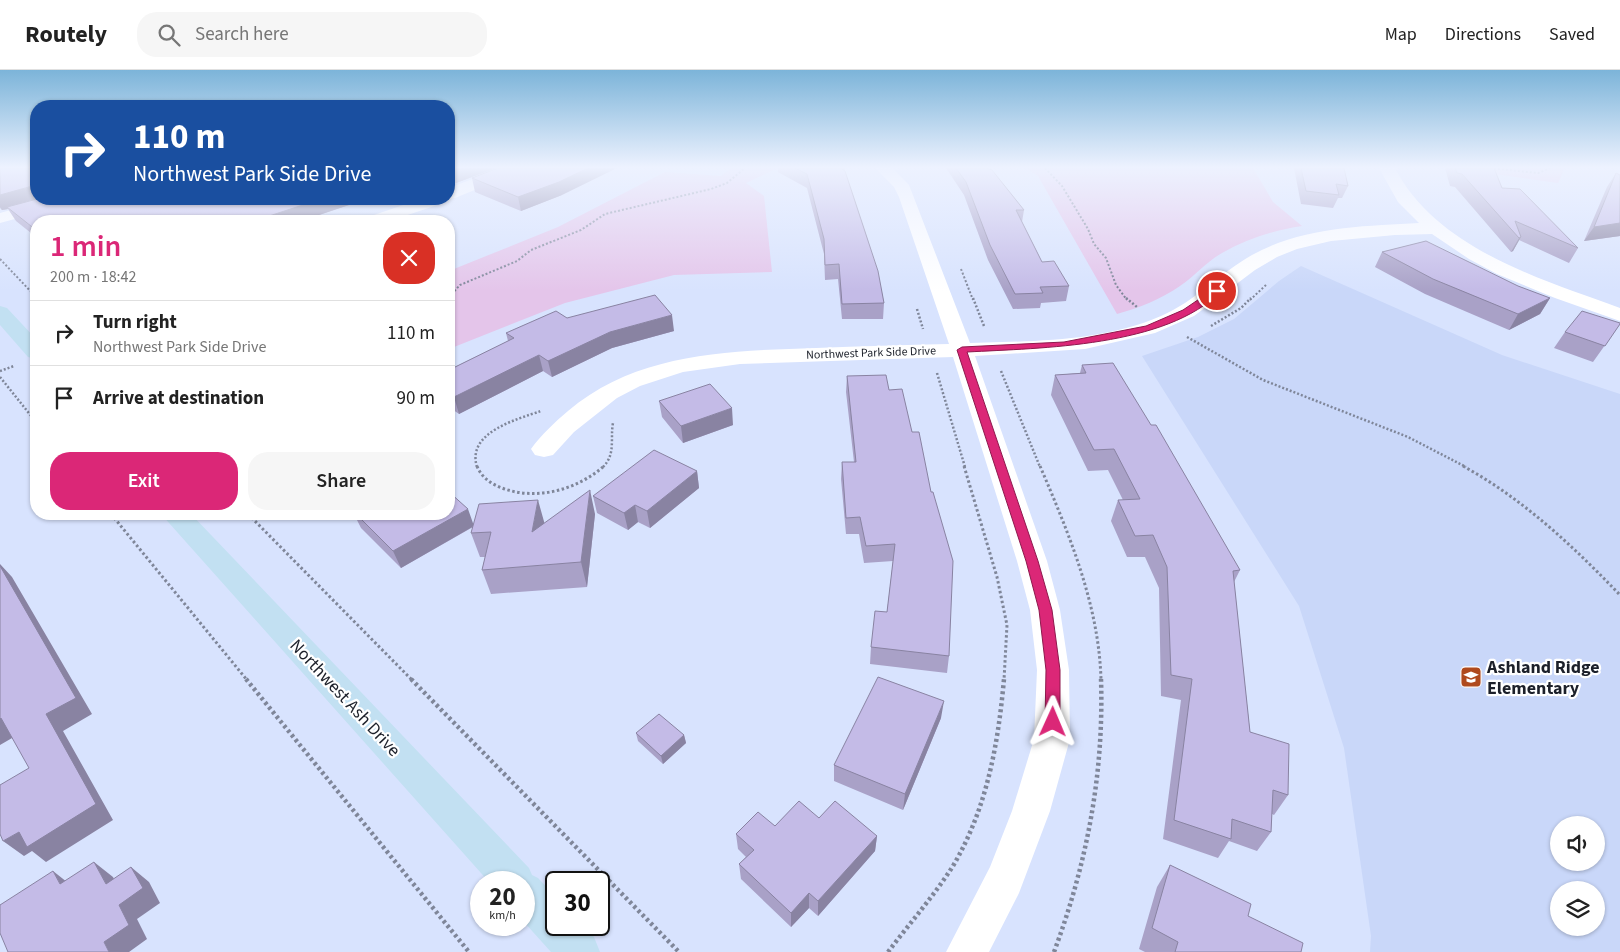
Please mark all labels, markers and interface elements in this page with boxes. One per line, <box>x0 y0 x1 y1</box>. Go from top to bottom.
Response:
search box <box>137 12 487 57</box>
text: Routely <box>25 17 107 52</box>
icon: search <box>155 21 183 49</box>
text: Search here <box>195 21 289 48</box>
text: Map <box>1385 22 1417 47</box>
text: Directions <box>1445 22 1521 47</box>
text: Saved <box>1549 22 1595 47</box>
text: 110 m <box>133 112 225 162</box>
icon: right <box>50 120 115 185</box>
text: Northwest Park Side Drive <box>133 158 371 190</box>
text: 1 min <box>50 225 121 268</box>
button: close <box>383 232 435 284</box>
text: 200 m · 18:42 <box>50 266 137 288</box>
pin <box>1196 270 1238 312</box>
icon: arrive <box>1203 277 1231 305</box>
text: Turn right <box>93 309 177 336</box>
icon: right <box>50 319 78 347</box>
text: 110 m <box>387 320 435 347</box>
text: Northwest Park Side Drive <box>93 336 266 358</box>
street label: Northwest Park Side Drive <box>806 342 936 364</box>
icon: arrive <box>50 384 78 412</box>
text: Arrive at destination <box>93 385 264 412</box>
text: 90 m <box>397 385 435 412</box>
button: Exit <box>50 452 238 510</box>
button: Share <box>248 452 435 510</box>
street label: Northwest Ash Drive <box>284 634 406 762</box>
place label: Ashland Ridge Elementary <box>1486 655 1600 701</box>
school or university icon: Ashland Ridge Elementary <box>1459 665 1483 689</box>
position arrow <box>1026 695 1078 747</box>
map controls <box>1550 816 1605 936</box>
button: sound <box>1550 816 1605 871</box>
speed limit sign: 30 <box>545 871 610 936</box>
text: 20 <box>489 879 516 915</box>
button: layers <box>1550 881 1605 936</box>
text: km/h <box>489 907 516 924</box>

